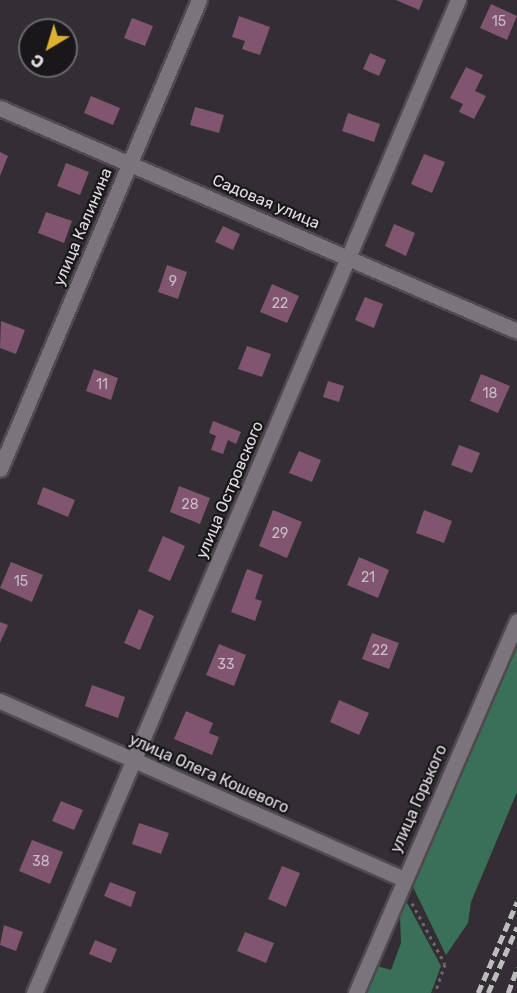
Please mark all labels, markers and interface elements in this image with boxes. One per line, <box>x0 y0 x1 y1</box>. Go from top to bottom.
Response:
house number: 15 <box>492 14 506 30</box>
north arrow <box>18 18 78 78</box>
text: С <box>28 50 48 72</box>
street label: улица Калинина <box>50 165 116 289</box>
street label: Садовая улица <box>209 171 323 233</box>
house number: 9 <box>169 274 177 290</box>
house number: 22 <box>272 296 288 312</box>
house number: 11 <box>96 377 108 393</box>
house number: 18 <box>483 386 497 402</box>
street label: улица Островского <box>192 418 268 562</box>
house number: 28 <box>181 497 199 513</box>
house number: 29 <box>272 526 288 542</box>
house number: 21 <box>361 570 375 586</box>
house number: 15 <box>14 574 28 590</box>
house number: 22 <box>372 643 388 659</box>
house number: 33 <box>218 657 234 673</box>
street label: улица Олега Кошевого <box>126 730 292 818</box>
street label: улица Горького <box>387 742 451 856</box>
house number: 38 <box>32 854 50 870</box>

